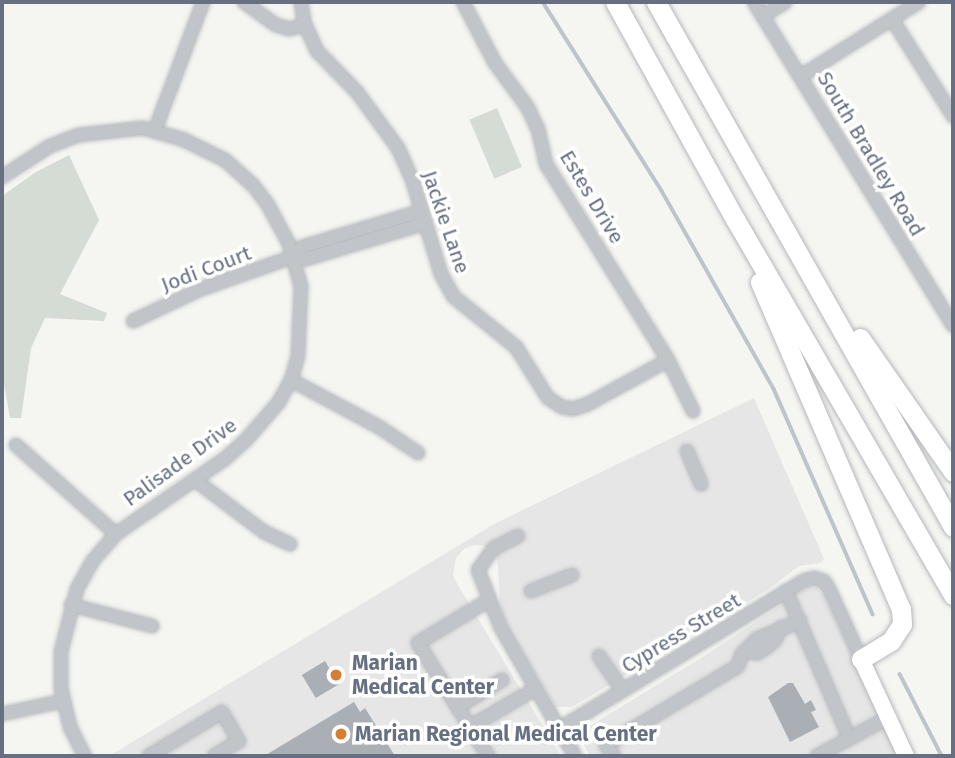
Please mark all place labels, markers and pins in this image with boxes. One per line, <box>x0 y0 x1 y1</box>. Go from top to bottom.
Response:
place label: Marian Medical Center <box>352 650 494 700</box>
marker: Marian Medical Center <box>326 665 346 685</box>
place label: Marian Regional Medical Center <box>355 721 657 747</box>
marker: Marian Regional Medical Center <box>333 726 349 742</box>

